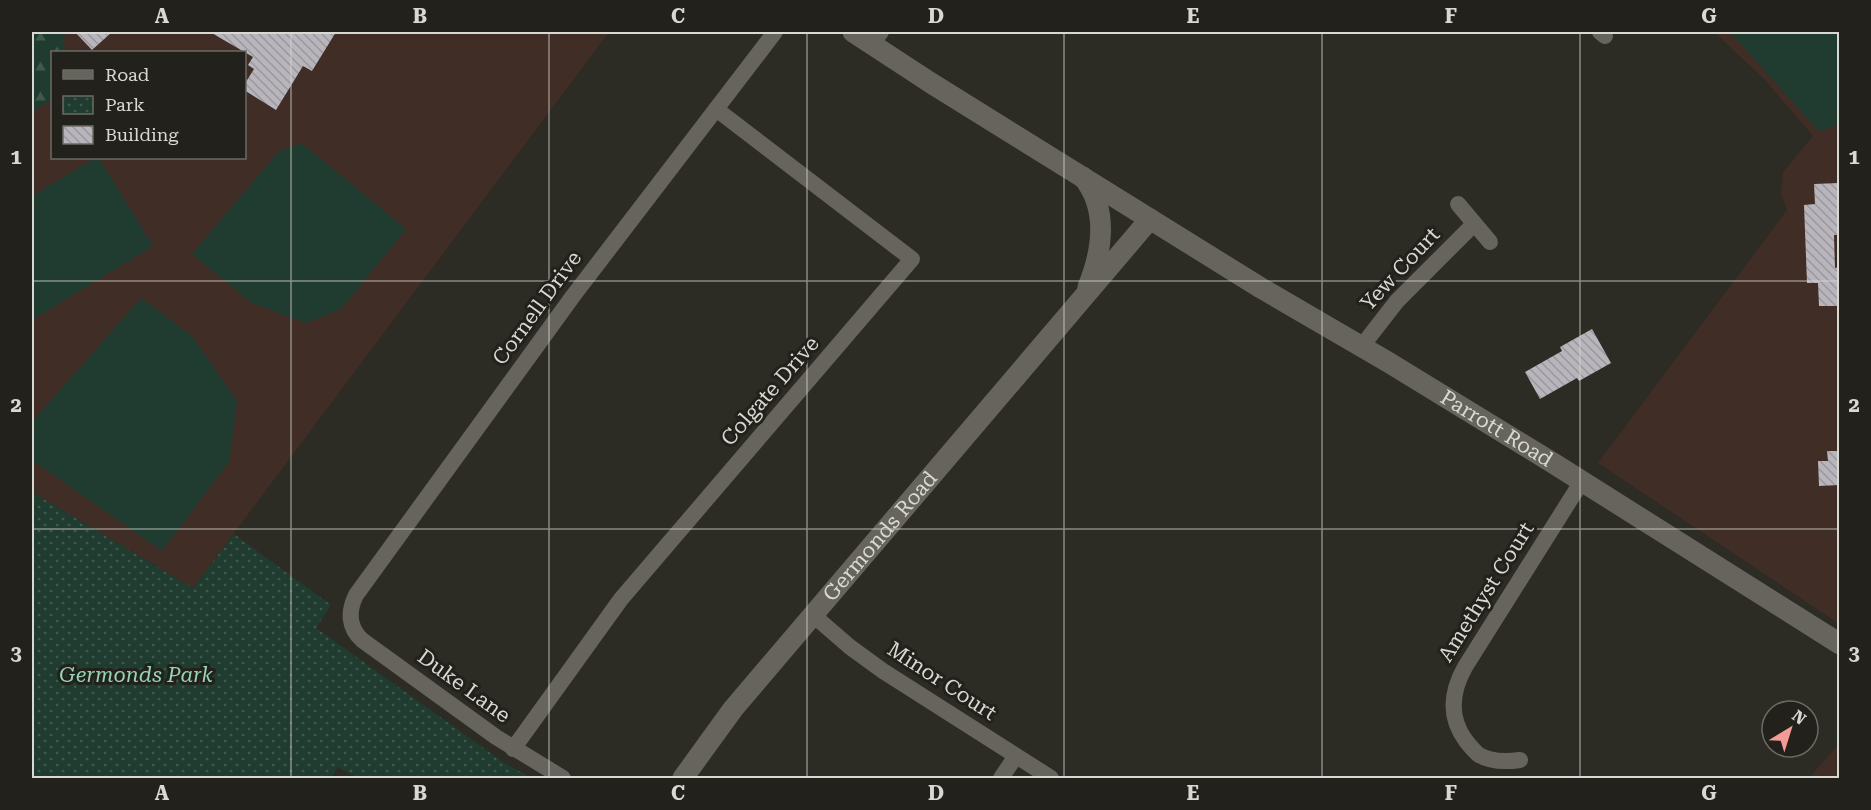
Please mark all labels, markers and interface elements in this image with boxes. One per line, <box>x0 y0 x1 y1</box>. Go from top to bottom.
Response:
text: A <box>155 4 170 28</box>
text: B <box>413 4 427 28</box>
text: C <box>671 4 685 28</box>
text: D <box>928 4 944 28</box>
text: E <box>1187 4 1200 28</box>
text: F <box>1445 4 1457 28</box>
text: G <box>1701 4 1717 28</box>
legend <box>51 51 246 159</box>
text: Road <box>105 64 150 85</box>
text: Park <box>105 94 145 115</box>
text: Building <box>105 124 179 145</box>
text: 1 <box>10 145 22 169</box>
text: 1 <box>1848 145 1860 169</box>
street label: Yew Court <box>1356 222 1445 315</box>
street label: Cornell Drive <box>488 246 586 370</box>
street label: Colgate Drive <box>716 332 824 450</box>
street label: Parrott Road <box>1436 385 1558 472</box>
text: 2 <box>10 393 22 417</box>
text: 2 <box>1848 393 1860 417</box>
street label: Germonds Road <box>818 466 942 606</box>
street label: Amethyst Court <box>1433 518 1539 666</box>
street label: Minor Court <box>883 637 1001 725</box>
text: 3 <box>10 641 22 665</box>
text: 3 <box>1848 641 1860 665</box>
street label: Duke Lane <box>413 644 515 728</box>
park label: Germonds Park <box>59 663 213 687</box>
north arrow <box>1760 699 1820 759</box>
text: N <box>1788 706 1810 729</box>
text: A <box>155 781 170 805</box>
text: B <box>413 781 427 805</box>
text: C <box>671 781 685 805</box>
text: D <box>928 781 944 805</box>
text: E <box>1187 781 1200 805</box>
text: F <box>1445 781 1457 805</box>
text: G <box>1701 781 1717 805</box>

